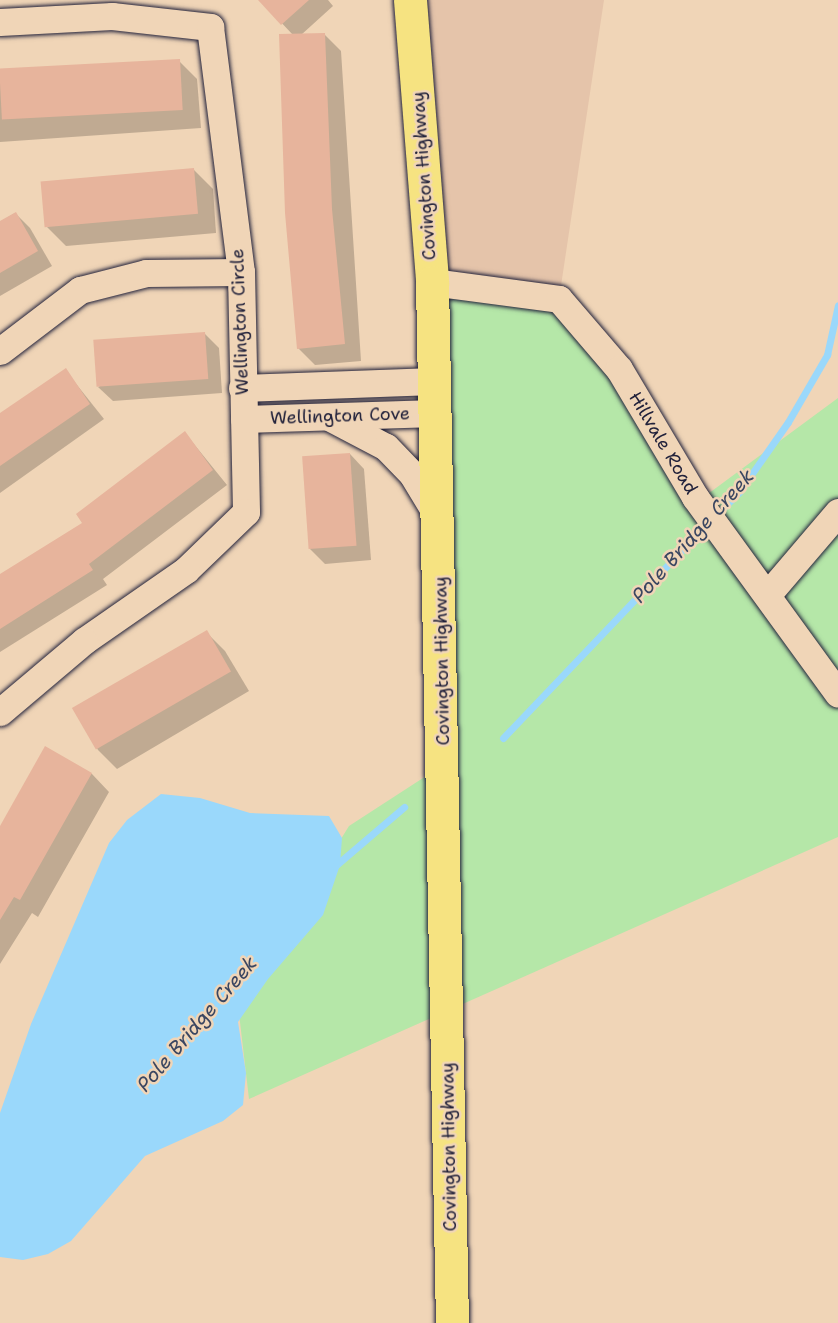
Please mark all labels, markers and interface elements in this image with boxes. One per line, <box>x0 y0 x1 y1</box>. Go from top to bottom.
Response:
street label: Covington Highway <box>407 91 441 261</box>
street label: Wellington Circle <box>227 248 253 396</box>
street label: Hillvale Road <box>624 388 702 498</box>
street label: Wellington Cove <box>270 403 410 429</box>
water label: Pole Bridge Creek <box>627 464 759 608</box>
street label: Covington Highway <box>430 576 454 746</box>
water label: Pole Bridge Creek <box>132 952 262 1096</box>
street label: Covington Highway <box>437 1062 461 1232</box>

